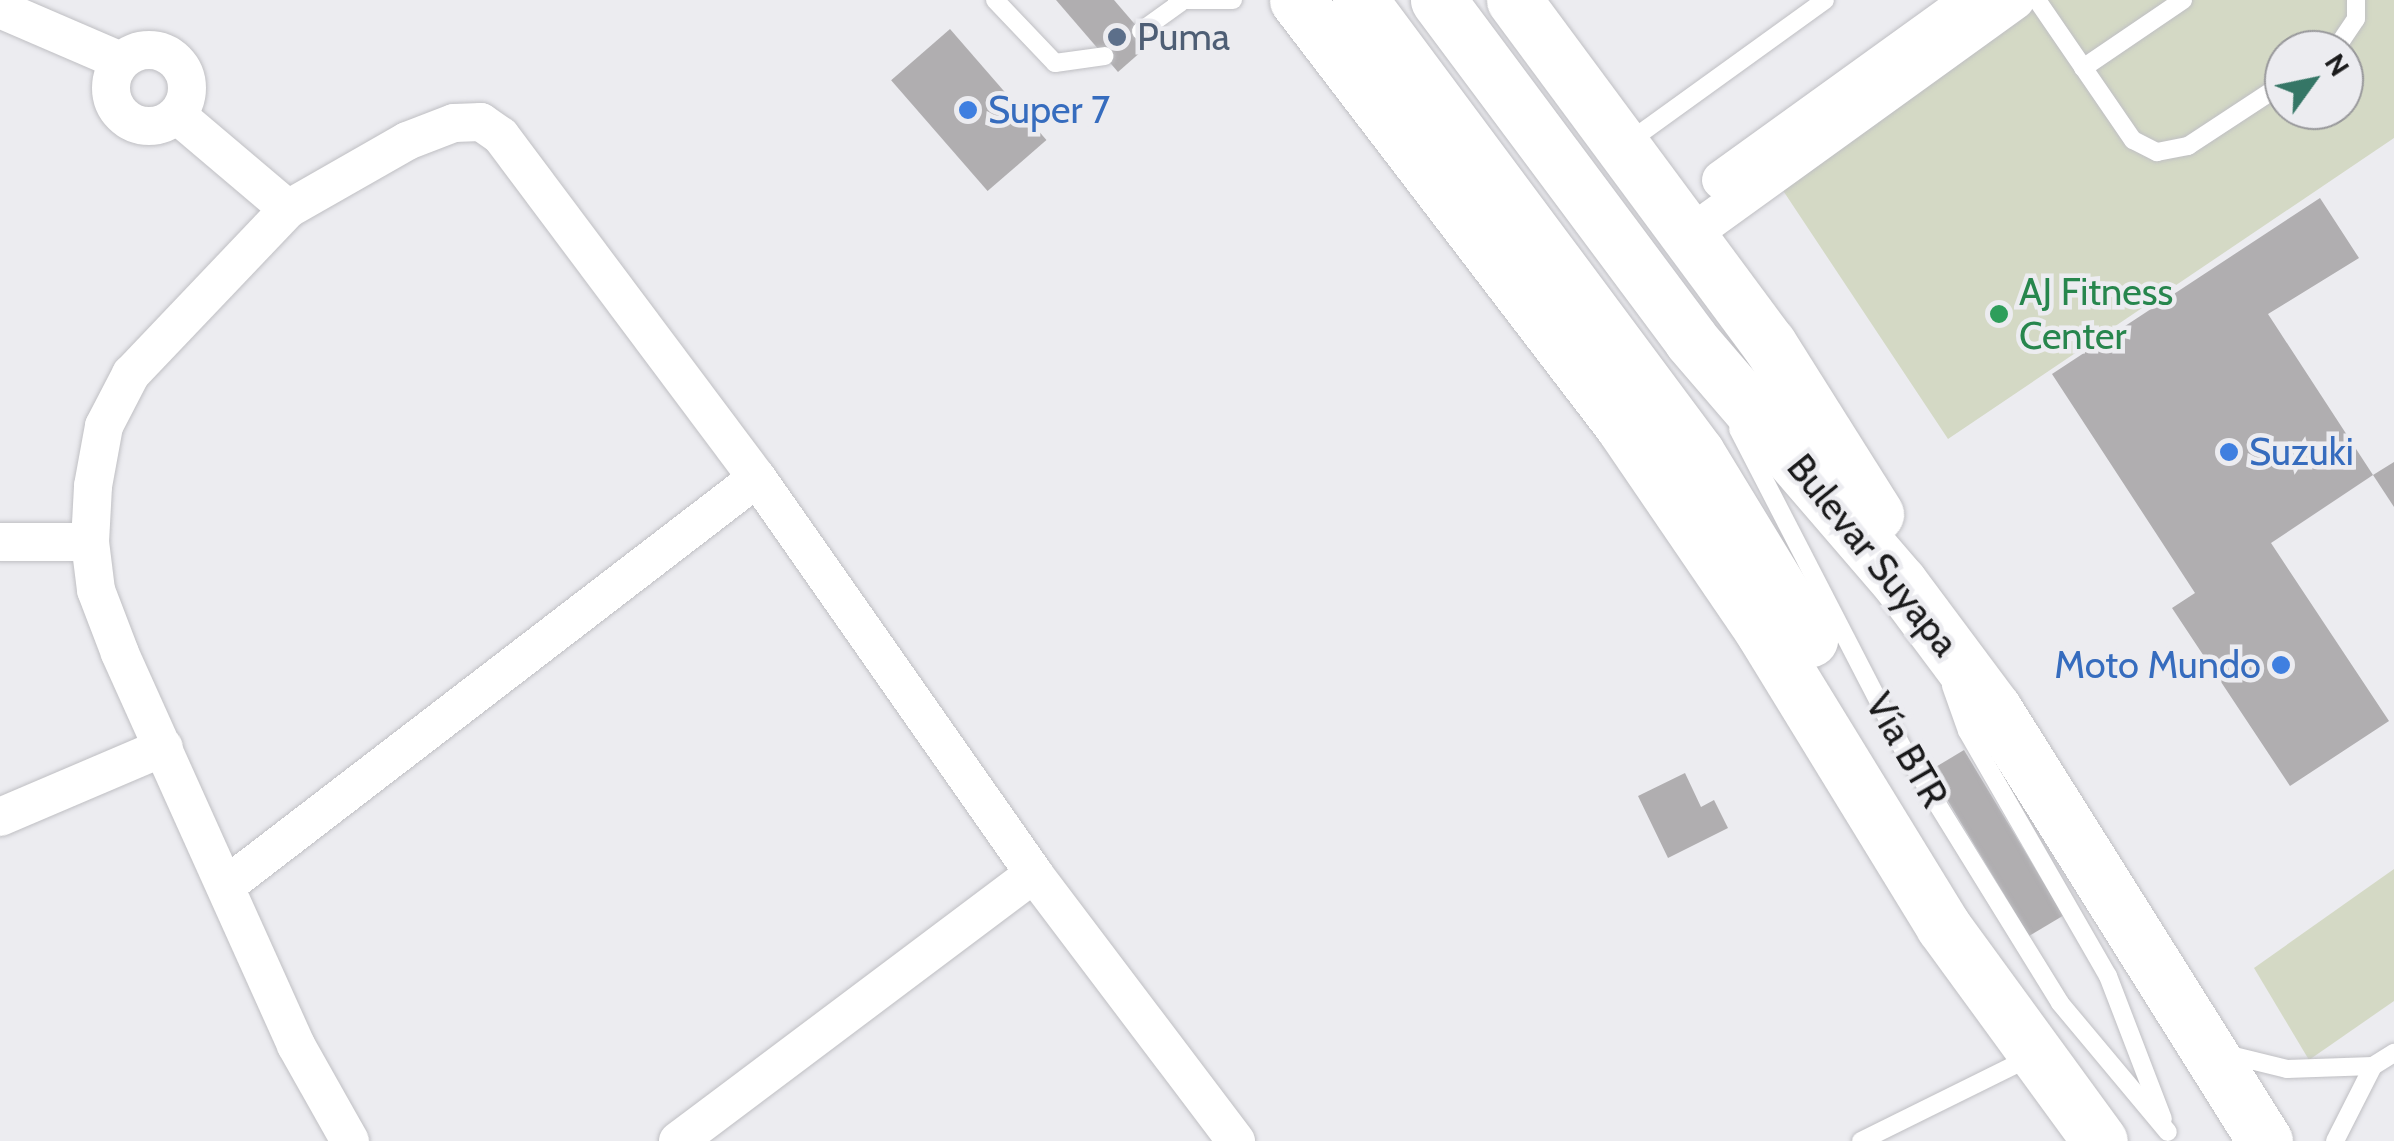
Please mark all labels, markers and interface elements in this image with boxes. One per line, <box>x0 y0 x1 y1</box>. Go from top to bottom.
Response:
place label: Puma <box>1137 14 1230 60</box>
marker: Puma <box>1106 26 1128 48</box>
north arrow <box>2264 30 2364 130</box>
text: N <box>2318 47 2357 82</box>
place label: Super 7 <box>988 87 1110 133</box>
marker: Super 7 <box>957 99 979 121</box>
place label: AJ Fitness Center <box>2019 269 2173 358</box>
marker: AJ Fitness Center <box>1988 303 2010 325</box>
place label: Suzuki <box>2249 429 2354 475</box>
marker: Suzuki <box>2218 441 2240 463</box>
street label: Bulevar Suyapa <box>1778 445 1968 665</box>
place label: Moto Mundo <box>2054 642 2261 688</box>
marker: Moto Mundo <box>2270 654 2292 676</box>
street label: Vía BTR <box>1856 685 1958 815</box>

